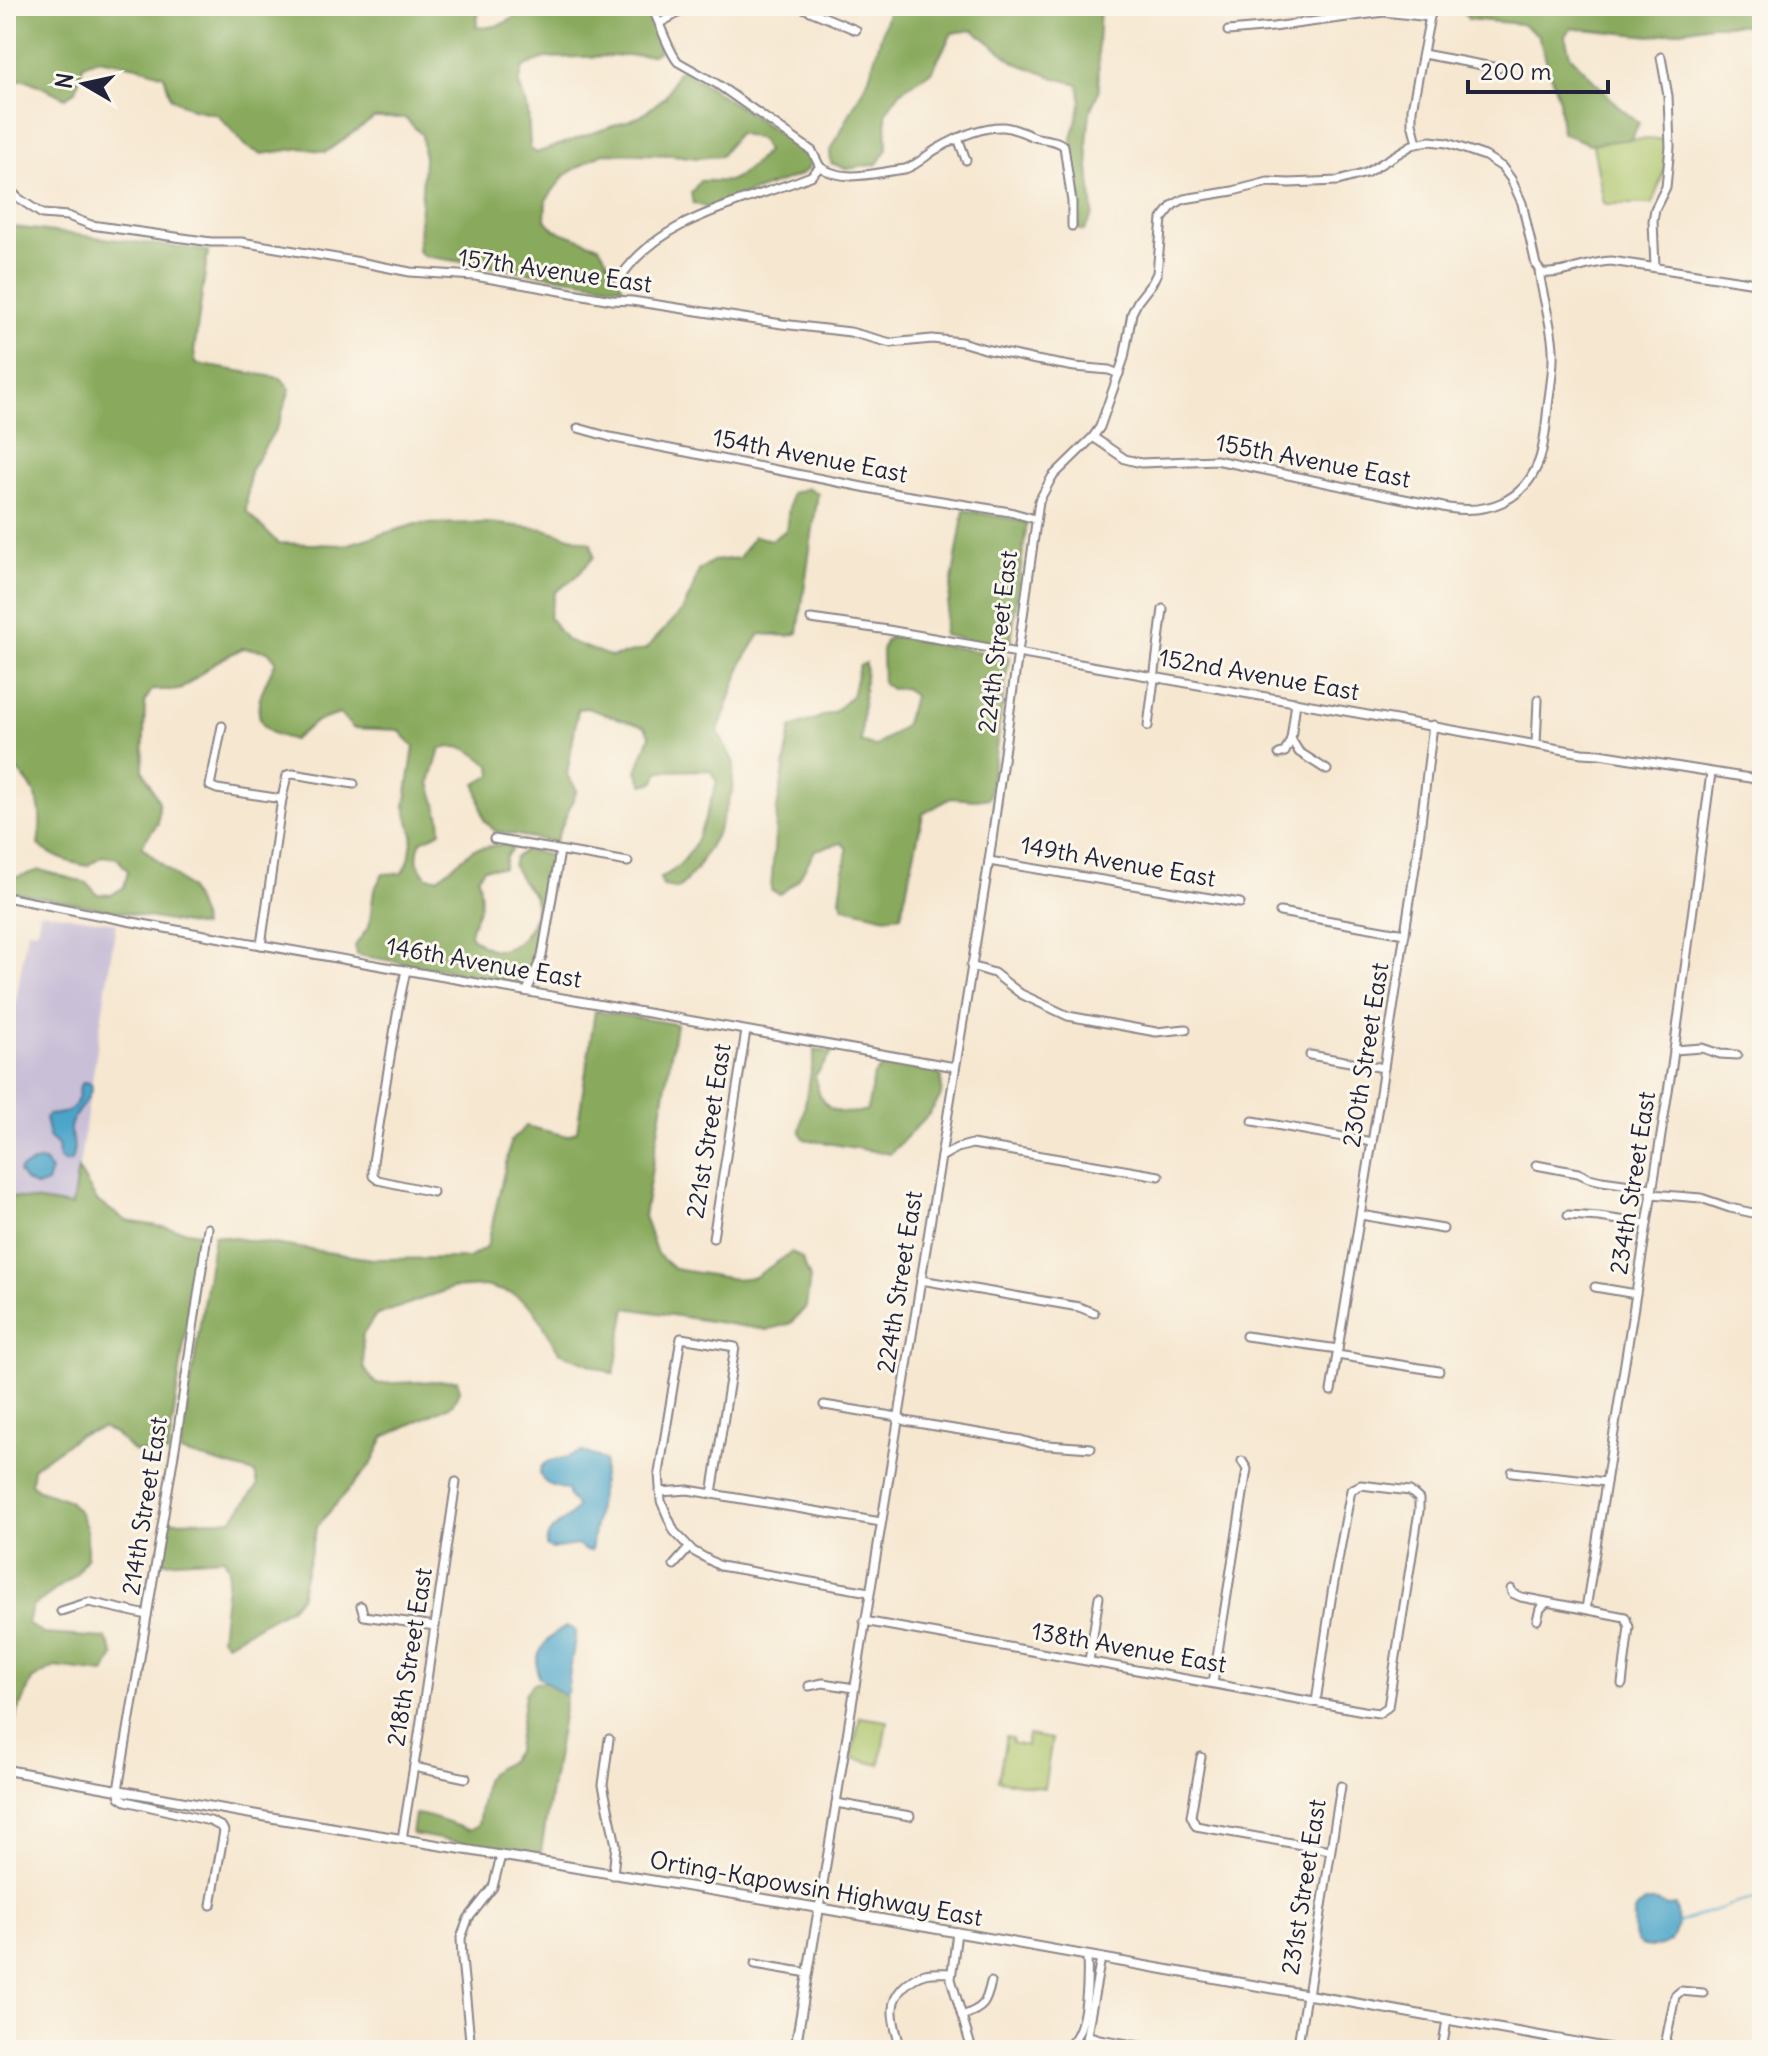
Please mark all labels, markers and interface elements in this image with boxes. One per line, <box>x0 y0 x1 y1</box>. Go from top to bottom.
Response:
north arrow <box>44 44 124 124</box>
scale bar <box>1468 44 1608 94</box>
text: 200 m <box>1480 56 1552 86</box>
text: N <box>49 71 79 91</box>
street label: 157th Avenue East <box>456 242 654 298</box>
street label: 154th Avenue East <box>710 421 910 489</box>
street label: 155th Avenue East <box>1213 426 1413 494</box>
street label: 224th Street East <box>971 549 1023 735</box>
street label: 152nd Avenue East <box>1157 642 1362 706</box>
street label: 149th Avenue East <box>1018 829 1218 893</box>
street label: 146th Avenue East <box>384 930 584 994</box>
street label: 230th Street East <box>1336 960 1394 1149</box>
street label: 221st Street East <box>679 1041 737 1221</box>
street label: 234th Street East <box>1603 1089 1661 1276</box>
street label: 224th Street East <box>870 1189 928 1375</box>
street label: 214th Street East <box>115 1414 173 1597</box>
street label: 218th Street East <box>380 1565 438 1748</box>
street label: 138th Avenue East <box>1029 1615 1229 1679</box>
street label: 231st Street East <box>1274 1797 1332 1977</box>
street label: Orting-Kapowsin Highway East <box>647 1844 985 1932</box>

